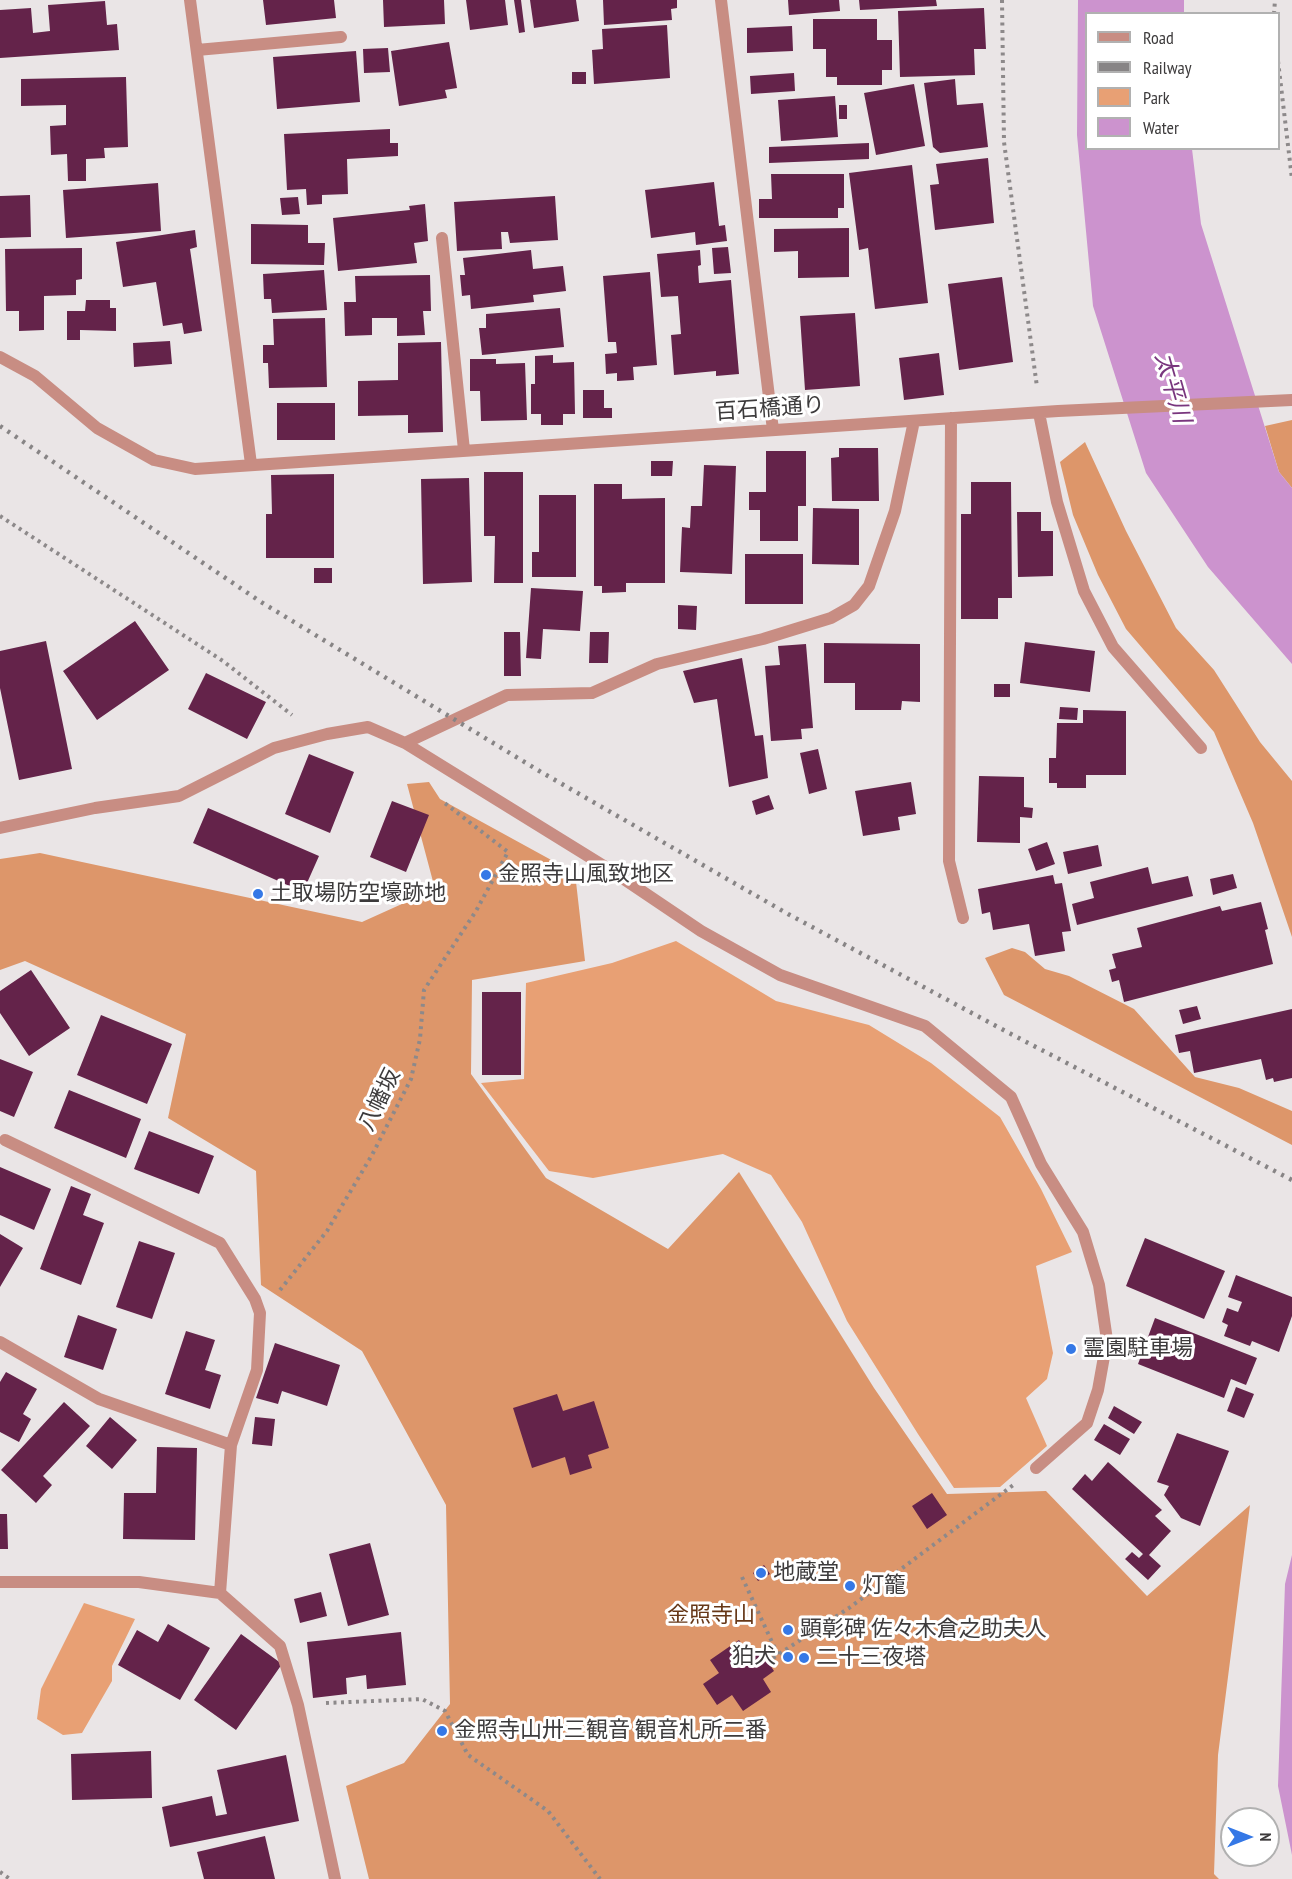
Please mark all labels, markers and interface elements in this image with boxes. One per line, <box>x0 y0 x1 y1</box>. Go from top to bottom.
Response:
legend <box>1085 12 1280 150</box>
text: Road <box>1143 26 1174 49</box>
text: Railway <box>1143 56 1192 79</box>
text: Park <box>1143 86 1170 109</box>
text: Water <box>1143 116 1179 139</box>
water label: 太平川 <box>1148 349 1196 427</box>
street label: 百石橋通り <box>714 392 826 426</box>
place label: 金照寺山風致地区 <box>498 862 674 888</box>
marker: 金照寺山風致地区 <box>479 868 493 882</box>
place label: 土取場防空壕跡地 <box>270 881 446 907</box>
marker: 土取場防空壕跡地 <box>251 887 265 901</box>
street label: 八幡坂 <box>354 1065 406 1135</box>
place label: 霊園駐車場 <box>1083 1336 1193 1362</box>
marker: 霊園駐車場 <box>1064 1342 1078 1356</box>
place label: 地蔵堂 <box>773 1560 839 1586</box>
marker: 地蔵堂 <box>754 1566 768 1580</box>
place label: 灯籠 <box>862 1573 906 1599</box>
marker: 灯籠 <box>843 1579 857 1593</box>
park label: 金照寺山 <box>667 1603 755 1629</box>
place label: 顕彰碑 佐々木倉之助夫人 <box>800 1617 1047 1643</box>
marker: 顕彰碑 佐々木倉之助夫人 <box>781 1623 795 1637</box>
place label: 狛犬 <box>732 1644 776 1670</box>
place label: 二十三夜塔 <box>816 1645 926 1671</box>
marker: 狛犬 <box>781 1650 795 1664</box>
marker: 二十三夜塔 <box>797 1651 811 1665</box>
place label: 金照寺山卅三観音 観音札所二番 <box>454 1718 767 1744</box>
marker: 金照寺山卅三観音 観音札所二番 <box>435 1724 449 1738</box>
north arrow <box>1220 1807 1280 1867</box>
text: N <box>1256 1833 1276 1841</box>

